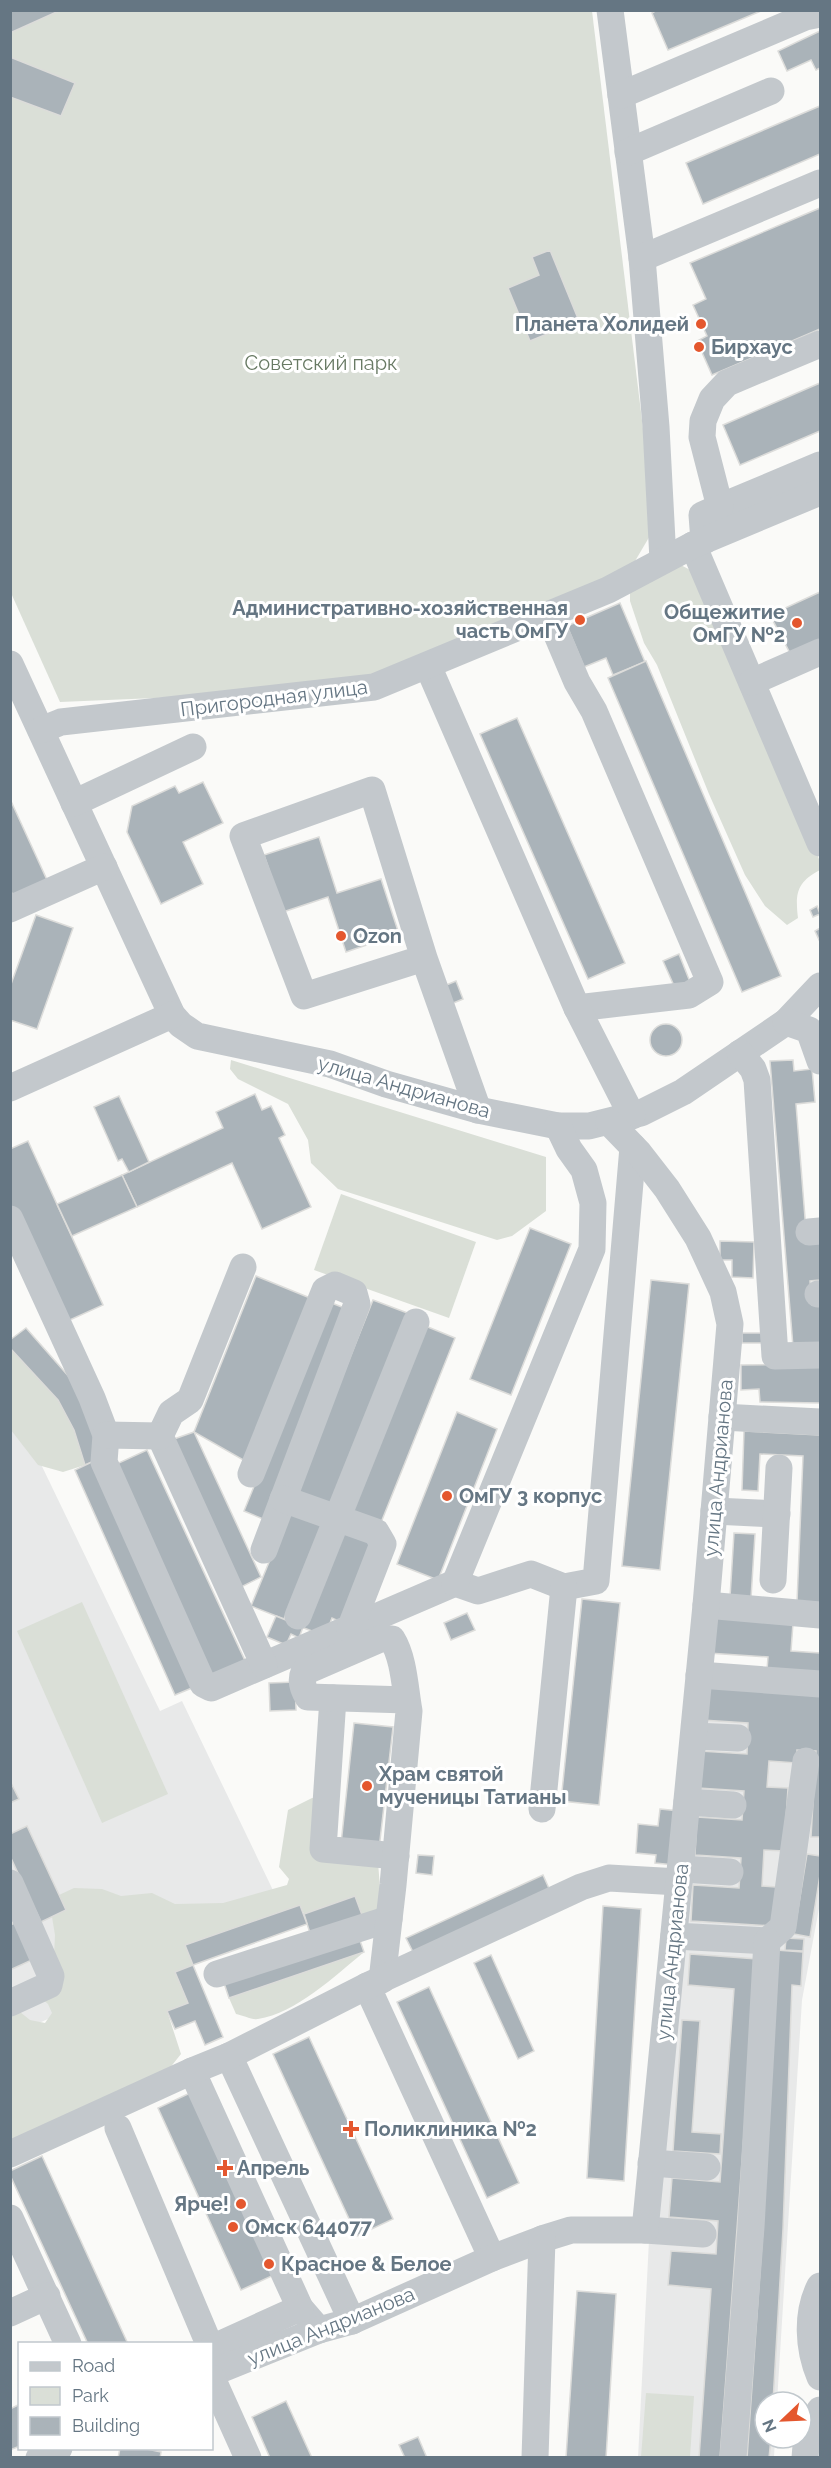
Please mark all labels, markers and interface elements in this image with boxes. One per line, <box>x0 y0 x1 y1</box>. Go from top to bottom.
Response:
place label: Планета Холидей <box>515 312 689 336</box>
marker: Планета Холидей <box>694 317 708 331</box>
place label: Бирхаус <box>711 335 793 359</box>
marker: Бирхаус <box>692 340 706 354</box>
park label: Советский парк <box>245 351 397 375</box>
place label: Административно-хозяйственная часть ОмГУ <box>232 596 568 643</box>
place label: Общежитие ОмГУ №2 <box>664 600 785 647</box>
marker: Административно-хозяйственная часть ОмГУ <box>573 613 587 627</box>
marker: Общежитие ОмГУ №2 <box>790 616 804 630</box>
street label: Пригородная улица <box>179 675 369 721</box>
place label: Ozon <box>353 924 402 948</box>
marker: Ozon <box>334 929 348 943</box>
street label: улица Андрианова <box>315 1051 493 1123</box>
street label: улица Андрианова <box>698 1378 738 1558</box>
place label: ОмГУ 3 корпус <box>459 1484 602 1508</box>
marker: ОмГУ 3 корпус <box>440 1489 454 1503</box>
place label: Храм святой мученицы Татианы <box>378 1762 567 1809</box>
marker: Храм святой мученицы Татианы <box>360 1779 374 1793</box>
street label: улица Андрианова <box>651 1862 693 2042</box>
place label: Поликлиника №2 <box>364 2117 537 2141</box>
marker: Поликлиника №2 <box>342 2120 360 2138</box>
place label: Апрель <box>237 2156 310 2180</box>
marker: Апрель <box>218 2161 232 2175</box>
place label: Ярче! <box>174 2192 229 2216</box>
marker: Ярче! <box>234 2197 248 2211</box>
place label: Омск 644077 <box>245 2215 373 2239</box>
marker: Омск 644077 <box>226 2220 240 2234</box>
place label: Красное & Белое <box>281 2252 452 2276</box>
marker: Красное & Белое <box>262 2257 276 2271</box>
street label: улица Андрианова <box>244 2282 418 2370</box>
legend <box>18 2342 213 2450</box>
text: Road <box>72 2355 115 2376</box>
text: Park <box>72 2385 109 2406</box>
north arrow <box>753 2390 813 2450</box>
text: Building <box>72 2415 140 2436</box>
text: N <box>759 2416 781 2435</box>

